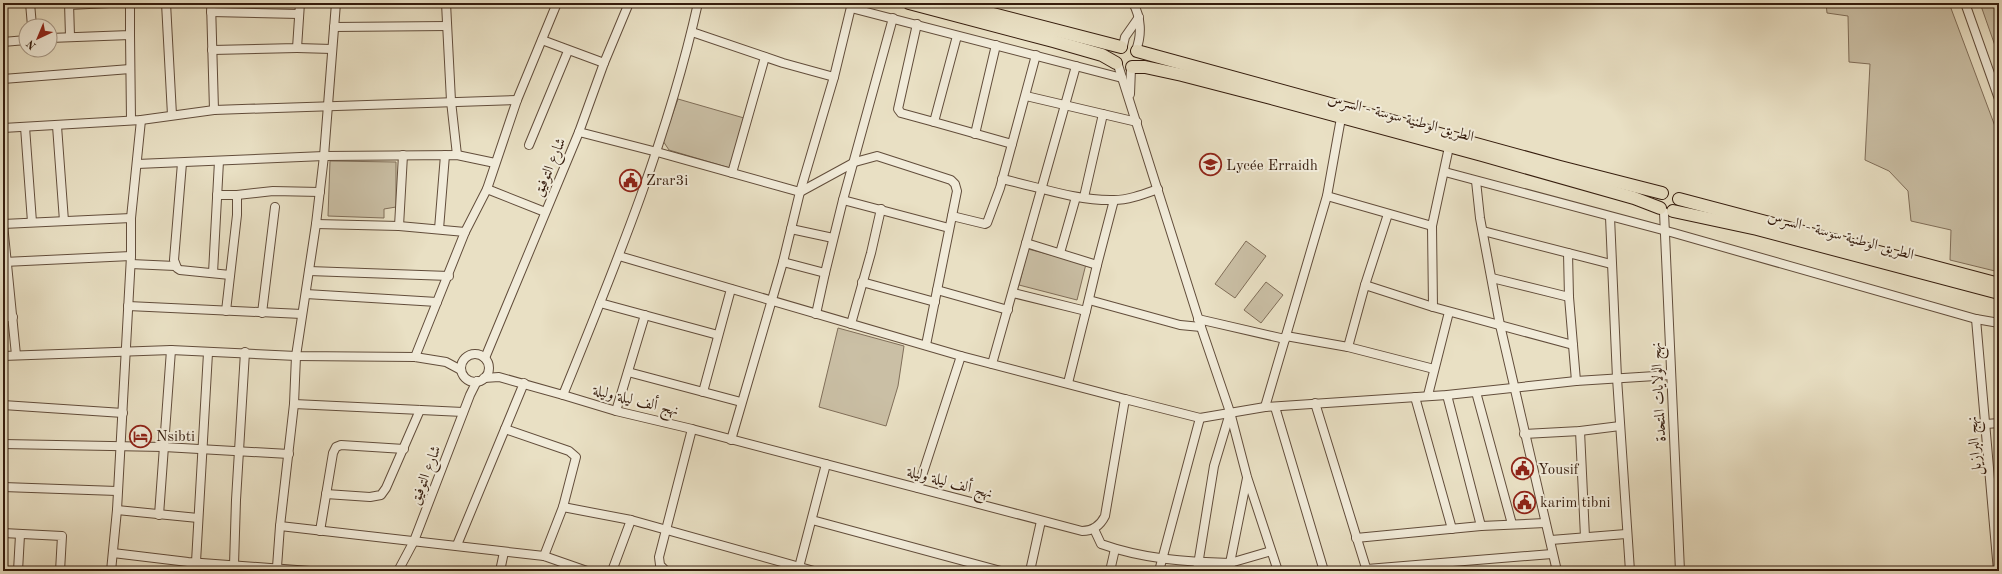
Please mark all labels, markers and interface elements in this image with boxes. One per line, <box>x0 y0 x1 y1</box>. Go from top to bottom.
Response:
north arrow <box>18 18 58 58</box>
text: N <box>25 37 39 51</box>
street label: الطريق الوطنية سوسة - السرس <box>1326 92 1475 146</box>
street label: شارع التوفيق <box>531 136 573 201</box>
school or university icon: Lycée Erraidh <box>1198 152 1224 178</box>
place label: Lycée Erraidh <box>1226 159 1318 174</box>
public building icon: Zrar3i <box>618 167 644 193</box>
place label: Zrar3i <box>646 174 688 189</box>
street label: الطريق الوطنية سوسة - السرس <box>1766 210 1915 264</box>
street label: نهج الولايات المتحدة <box>1649 341 1675 442</box>
street label: نهج ألف ليلة وليلة <box>589 378 681 424</box>
street label: نهج البرازيل <box>1965 415 1991 476</box>
hotel icon: Nsibti <box>128 423 154 449</box>
place label: Nsibti <box>156 430 195 445</box>
street label: شارع التوفيق <box>408 444 448 509</box>
public building icon: Yousif <box>1510 456 1536 482</box>
street label: نهج ألف ليلة وليلة <box>903 460 995 507</box>
place label: Yousif <box>1538 463 1580 478</box>
public building icon: karim tibni <box>1512 489 1538 515</box>
place label: karim tibni <box>1540 496 1611 511</box>

